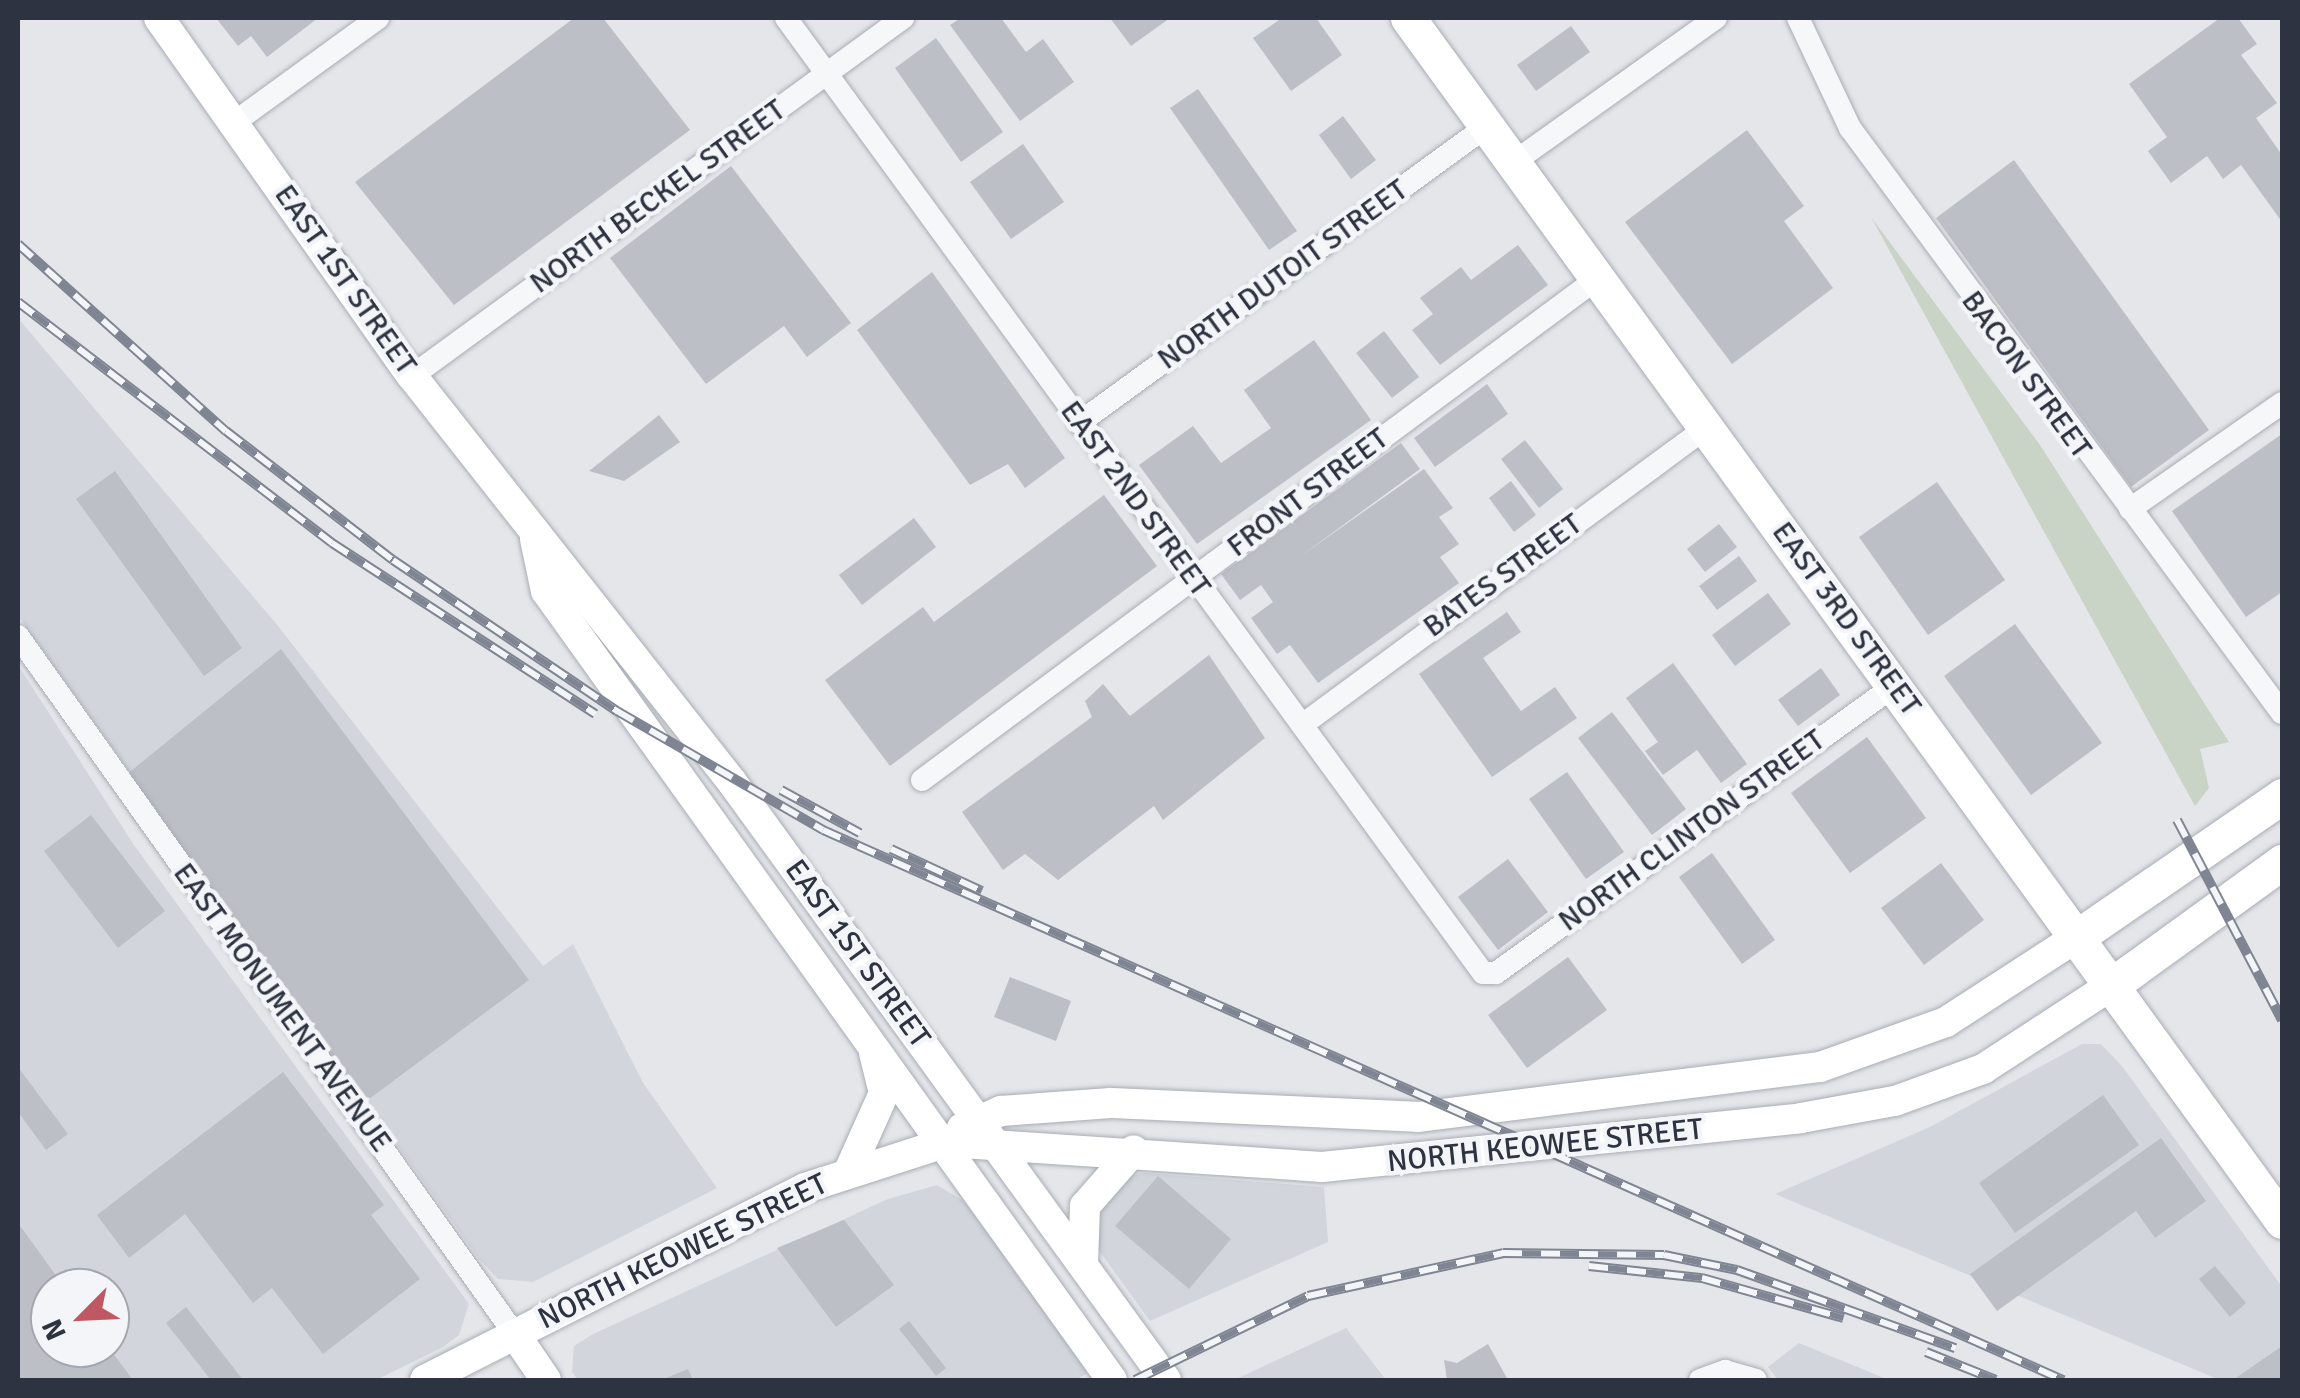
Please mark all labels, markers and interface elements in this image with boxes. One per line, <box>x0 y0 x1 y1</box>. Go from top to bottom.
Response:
street label: NORTH BECKEL STREET <box>523 92 793 302</box>
street label: NORTH DUTOIT STREET <box>1151 172 1415 378</box>
street label: EAST 1ST STREET <box>266 178 424 382</box>
street label: BACON STREET <box>1953 284 2099 466</box>
street label: EAST 2ND STREET <box>1052 394 1218 604</box>
street label: FRONT STREET <box>1220 421 1396 565</box>
street label: BATES STREET <box>1417 506 1589 646</box>
street label: EAST 3RD STREET <box>1764 515 1928 723</box>
street label: NORTH CLINTON STREET <box>1552 722 1832 940</box>
street label: EAST 1ST STREET <box>777 853 937 1055</box>
street label: EAST MONUMENT AVENUE <box>165 857 399 1159</box>
street label: NORTH KEOWEE STREET <box>1385 1112 1705 1180</box>
street label: NORTH KEOWEE STREET <box>533 1166 833 1338</box>
north arrow <box>30 1268 130 1368</box>
text: N <box>35 1314 74 1345</box>

